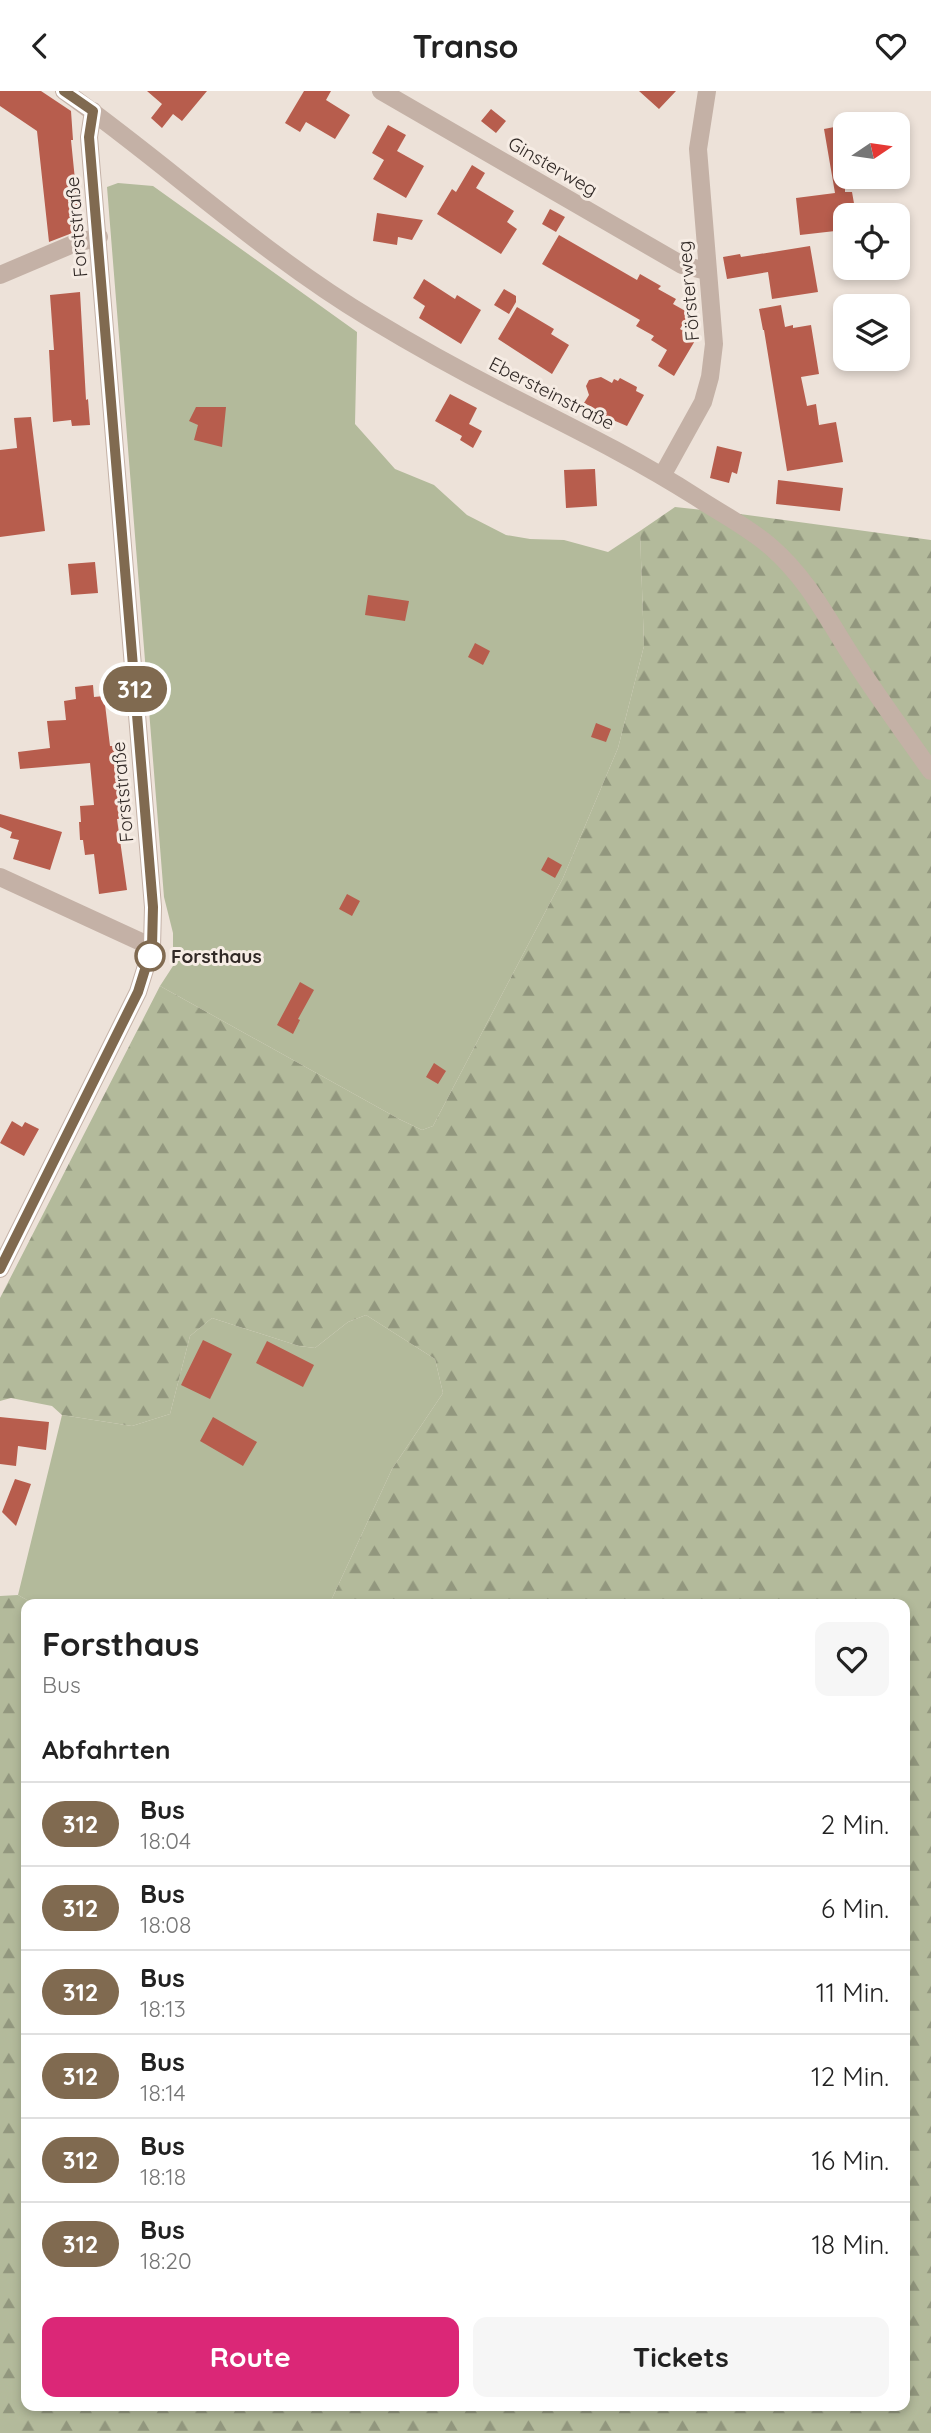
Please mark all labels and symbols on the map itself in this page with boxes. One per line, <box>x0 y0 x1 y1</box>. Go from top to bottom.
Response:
north arrow <box>833 112 910 189</box>
street label: Ginsterweg <box>504 131 602 201</box>
street label: Forststraße <box>60 176 92 278</box>
street label: Försterweg <box>672 240 704 342</box>
street label: Ebersteinstraße <box>485 351 619 435</box>
line badge: 312 <box>95 666 175 712</box>
street label: Forststraße <box>106 741 138 843</box>
marker: Forsthaus <box>135 941 165 971</box>
place label: Forsthaus <box>171 944 262 968</box>

